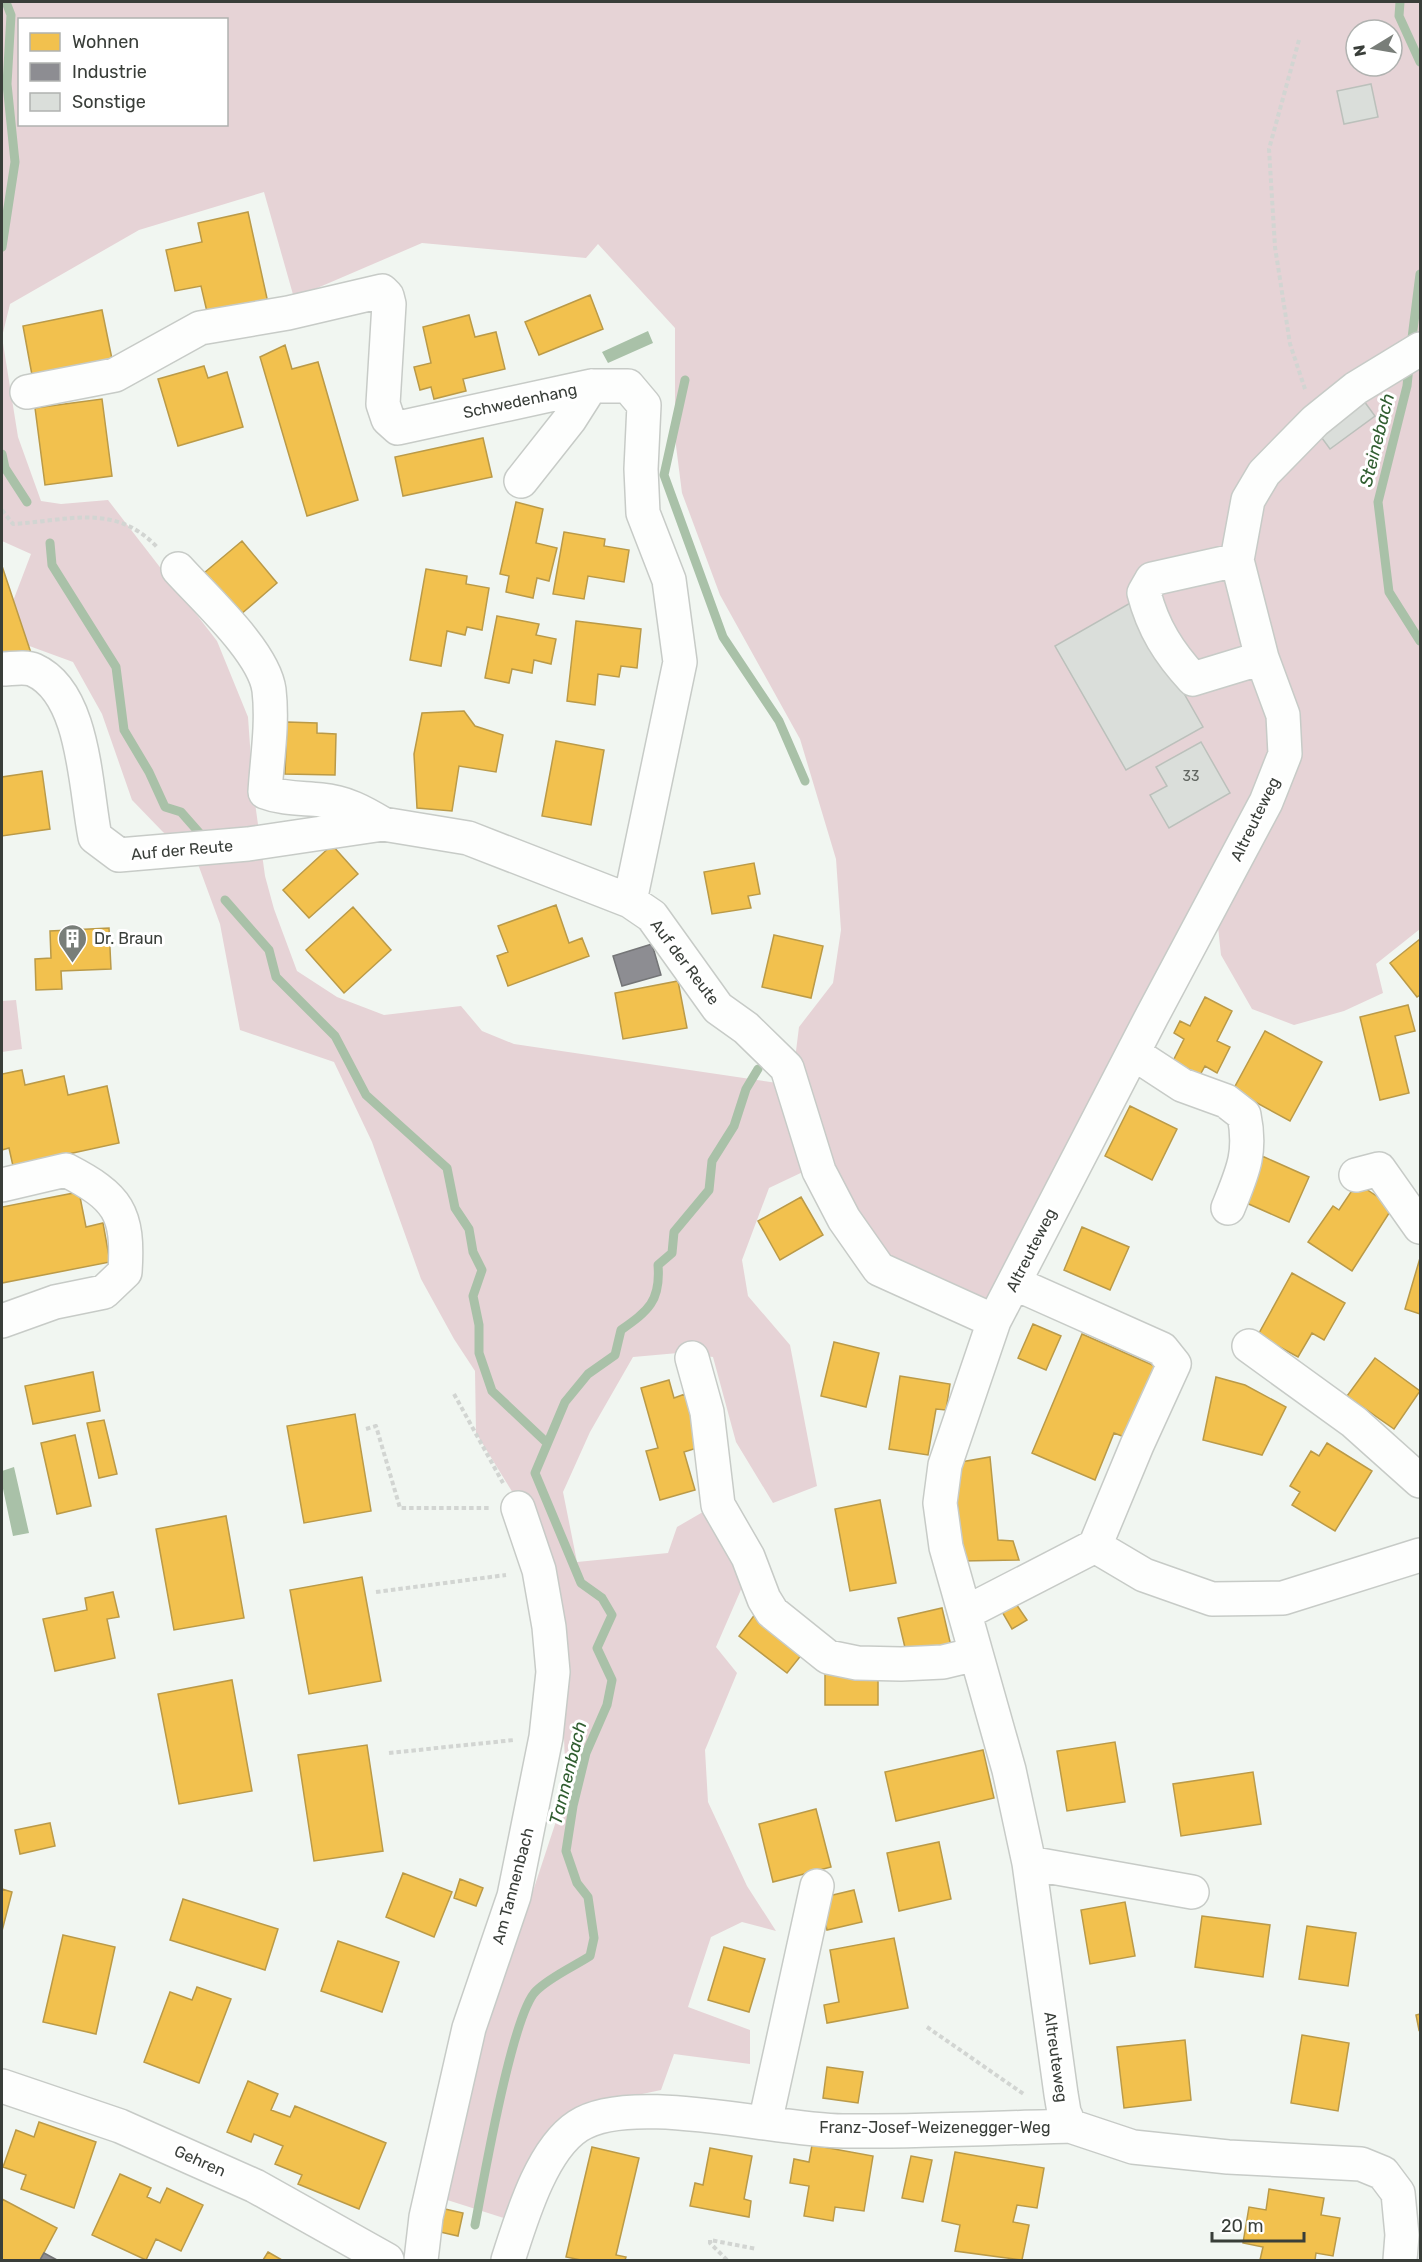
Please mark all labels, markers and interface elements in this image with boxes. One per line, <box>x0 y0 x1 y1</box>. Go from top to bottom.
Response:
legend <box>18 18 228 126</box>
north arrow <box>1344 18 1404 78</box>
text: Wohnen <box>72 31 139 53</box>
text: N <box>1349 43 1370 58</box>
text: Industrie <box>72 61 147 83</box>
text: Sonstige <box>72 91 146 113</box>
street label: Schwedenhang <box>461 380 579 422</box>
water label: Steinebach <box>1355 391 1399 489</box>
house number: 33 <box>1183 768 1199 785</box>
street label: Altreuteweg <box>1226 774 1284 864</box>
street label: Auf der Reute <box>130 836 234 864</box>
street label: Auf der Reute <box>647 915 723 1009</box>
building icon: Dr. Braun <box>57 922 89 964</box>
place label: Dr. Braun <box>94 929 163 948</box>
street label: Altreuteweg <box>1002 1205 1060 1295</box>
water label: Tannenbach <box>545 1719 591 1827</box>
street label: Am Tannenbach <box>488 1826 538 1946</box>
street label: Altreuteweg <box>1040 2010 1072 2104</box>
street label: Franz-Josef-Weizenegger-Weg <box>819 2118 1051 2137</box>
street label: Gehren <box>171 2141 229 2181</box>
scale bar <box>1212 2205 1304 2243</box>
text: 20 m <box>1221 2215 1263 2237</box>

